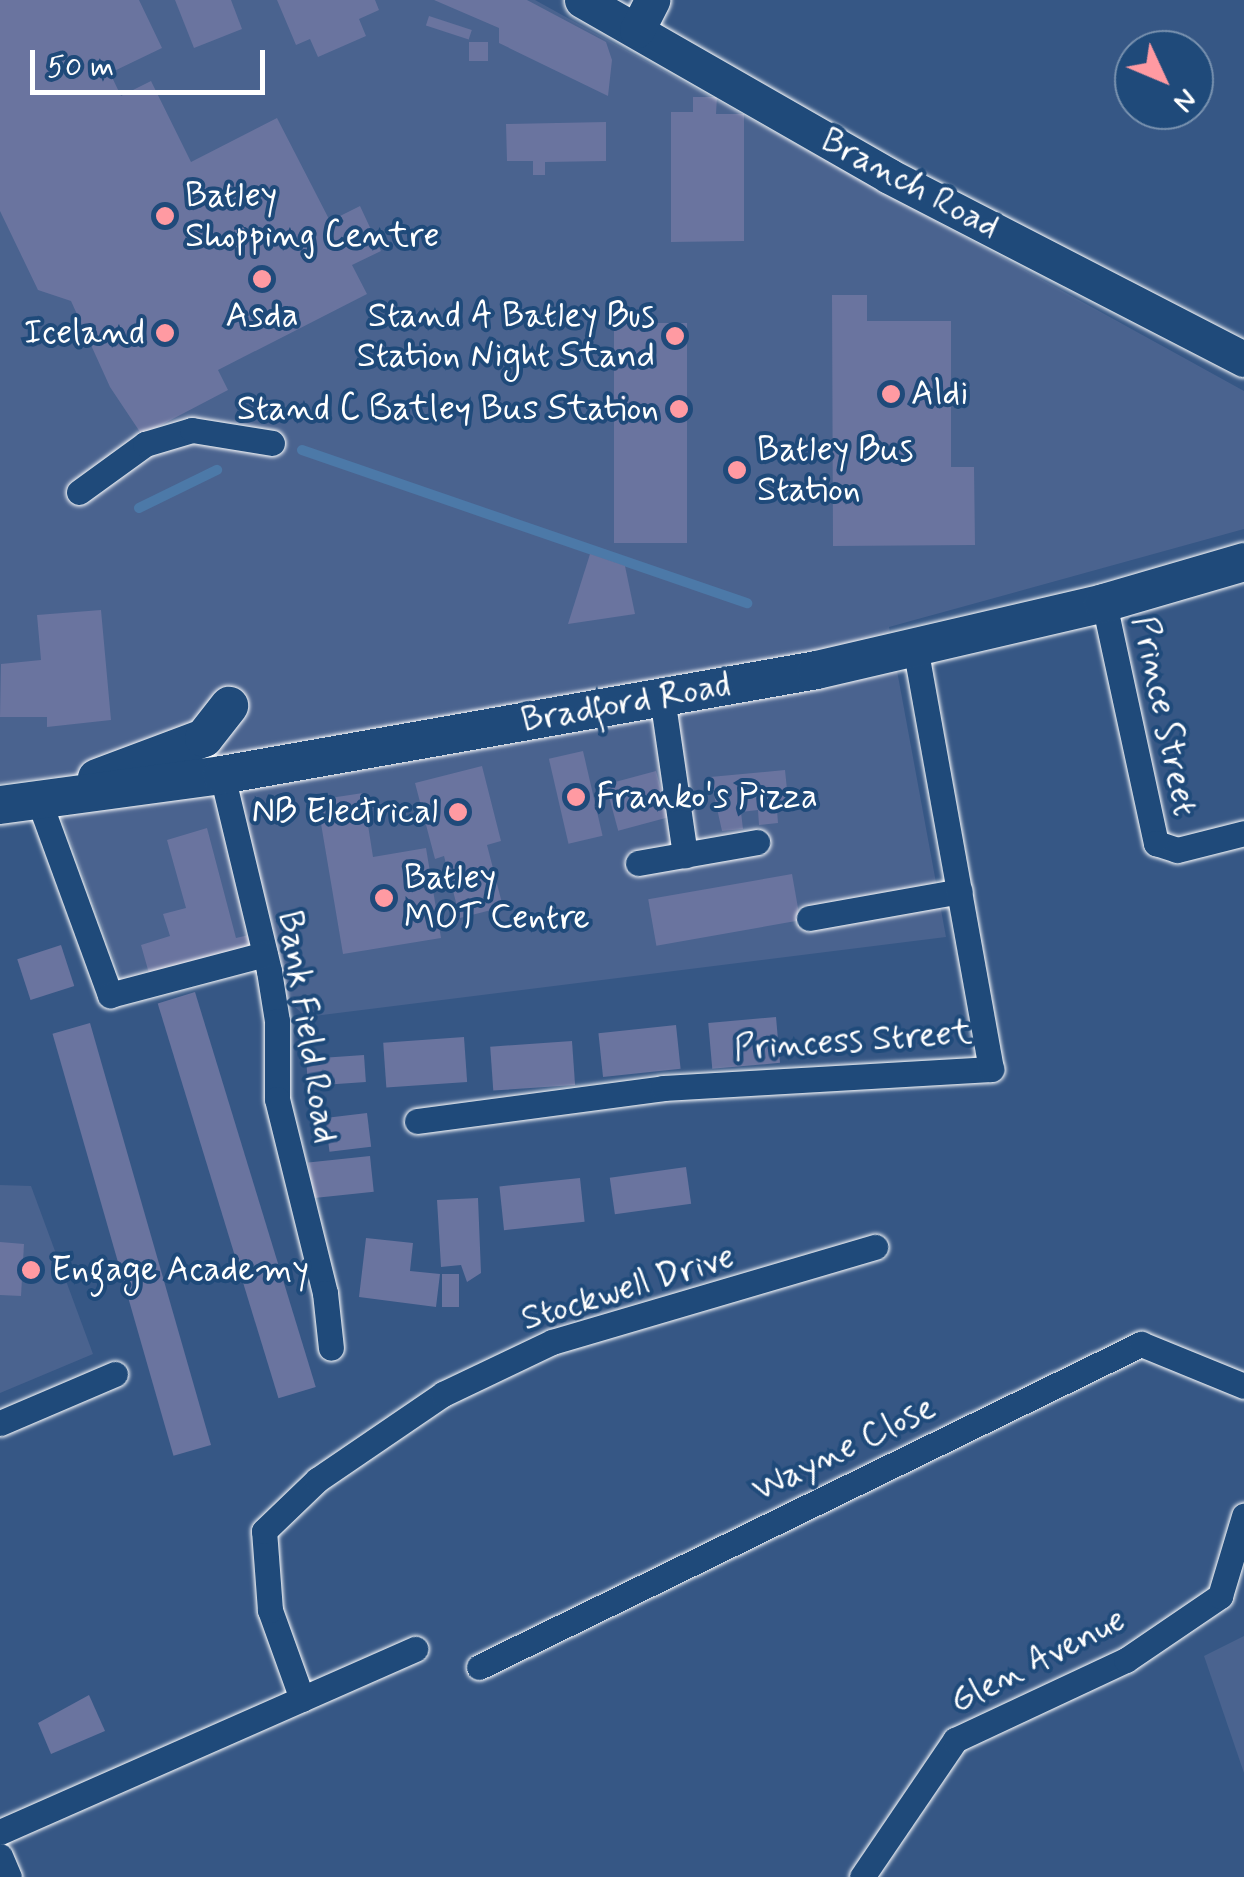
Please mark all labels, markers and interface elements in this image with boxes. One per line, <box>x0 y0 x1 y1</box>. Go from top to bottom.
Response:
scale bar <box>35 30 270 92</box>
north arrow <box>1114 30 1214 130</box>
text: 50 m <box>47 48 114 87</box>
text: N <box>1165 80 1204 119</box>
street label: Branch Road <box>814 119 1006 249</box>
place label: Batley Shopping Centre <box>185 175 433 257</box>
marker: Batley Shopping Centre <box>154 205 176 227</box>
marker: Asda <box>251 268 273 290</box>
place label: Asda <box>225 295 299 337</box>
place label: Stand A Batley Bus Station Night Stand <box>356 295 655 377</box>
place label: Iceland <box>24 312 145 354</box>
marker: Iceland <box>154 322 176 344</box>
marker: Stand A Batley Bus Station Night Stand <box>664 325 686 347</box>
place label: Aldi <box>911 373 968 415</box>
marker: Aldi <box>880 383 902 405</box>
place label: Stand C Batley Bus Station <box>253 388 659 430</box>
marker: Stand C Batley Bus Station <box>668 398 690 420</box>
place label: Batley Bus Station <box>757 429 913 511</box>
marker: Batley Bus Station <box>726 459 748 481</box>
street label: Prince Street <box>1122 609 1206 823</box>
street label: Bradford Road <box>519 664 733 742</box>
place label: Franko's Pizza <box>596 776 819 818</box>
marker: Franko's Pizza <box>565 786 587 808</box>
place label: NB Electrical <box>250 791 438 833</box>
marker: NB Electrical <box>447 801 469 823</box>
place label: Batley MOT Centre <box>404 857 599 939</box>
marker: Batley MOT Centre <box>373 887 395 909</box>
street label: Bank Field Road <box>268 908 346 1146</box>
street label: Princess Street <box>732 1012 974 1070</box>
street label: Stockwell Drive <box>517 1236 739 1340</box>
place label: Engage Academy <box>51 1249 309 1291</box>
marker: Engage Academy <box>20 1259 42 1281</box>
street label: Wayne Close <box>746 1387 942 1511</box>
street label: Glen Avenue <box>941 1598 1135 1724</box>

